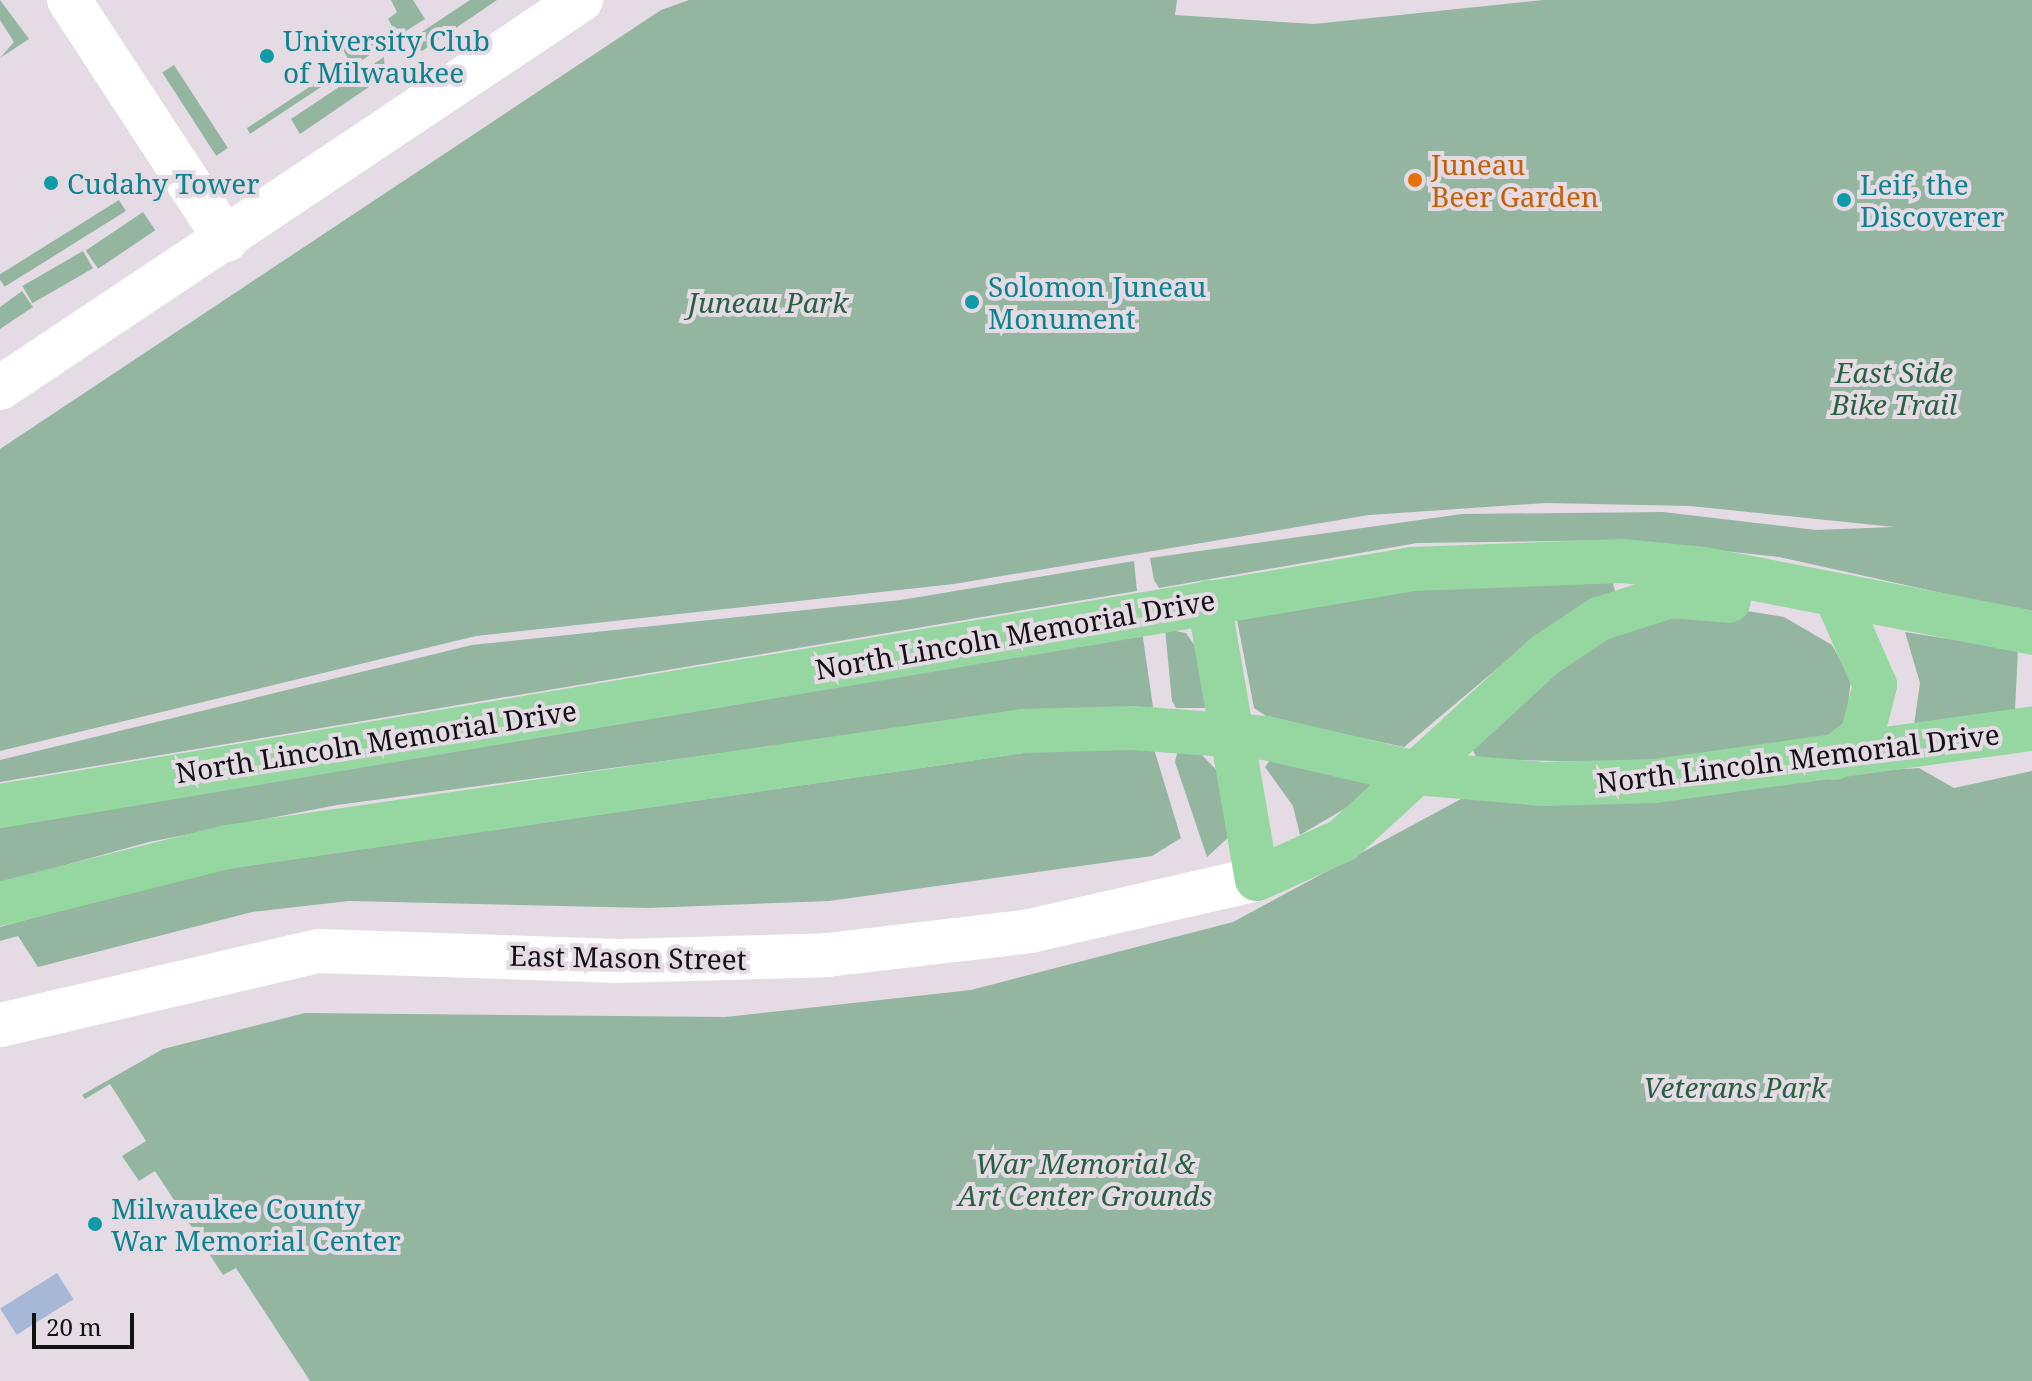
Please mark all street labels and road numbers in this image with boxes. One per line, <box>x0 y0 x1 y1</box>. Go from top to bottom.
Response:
street label: North Lincoln Memorial Drive <box>812 582 1218 686</box>
street label: North Lincoln Memorial Drive <box>173 693 579 789</box>
street label: North Lincoln Memorial Drive <box>1595 717 2001 799</box>
street label: East Mason Street <box>509 938 747 976</box>

